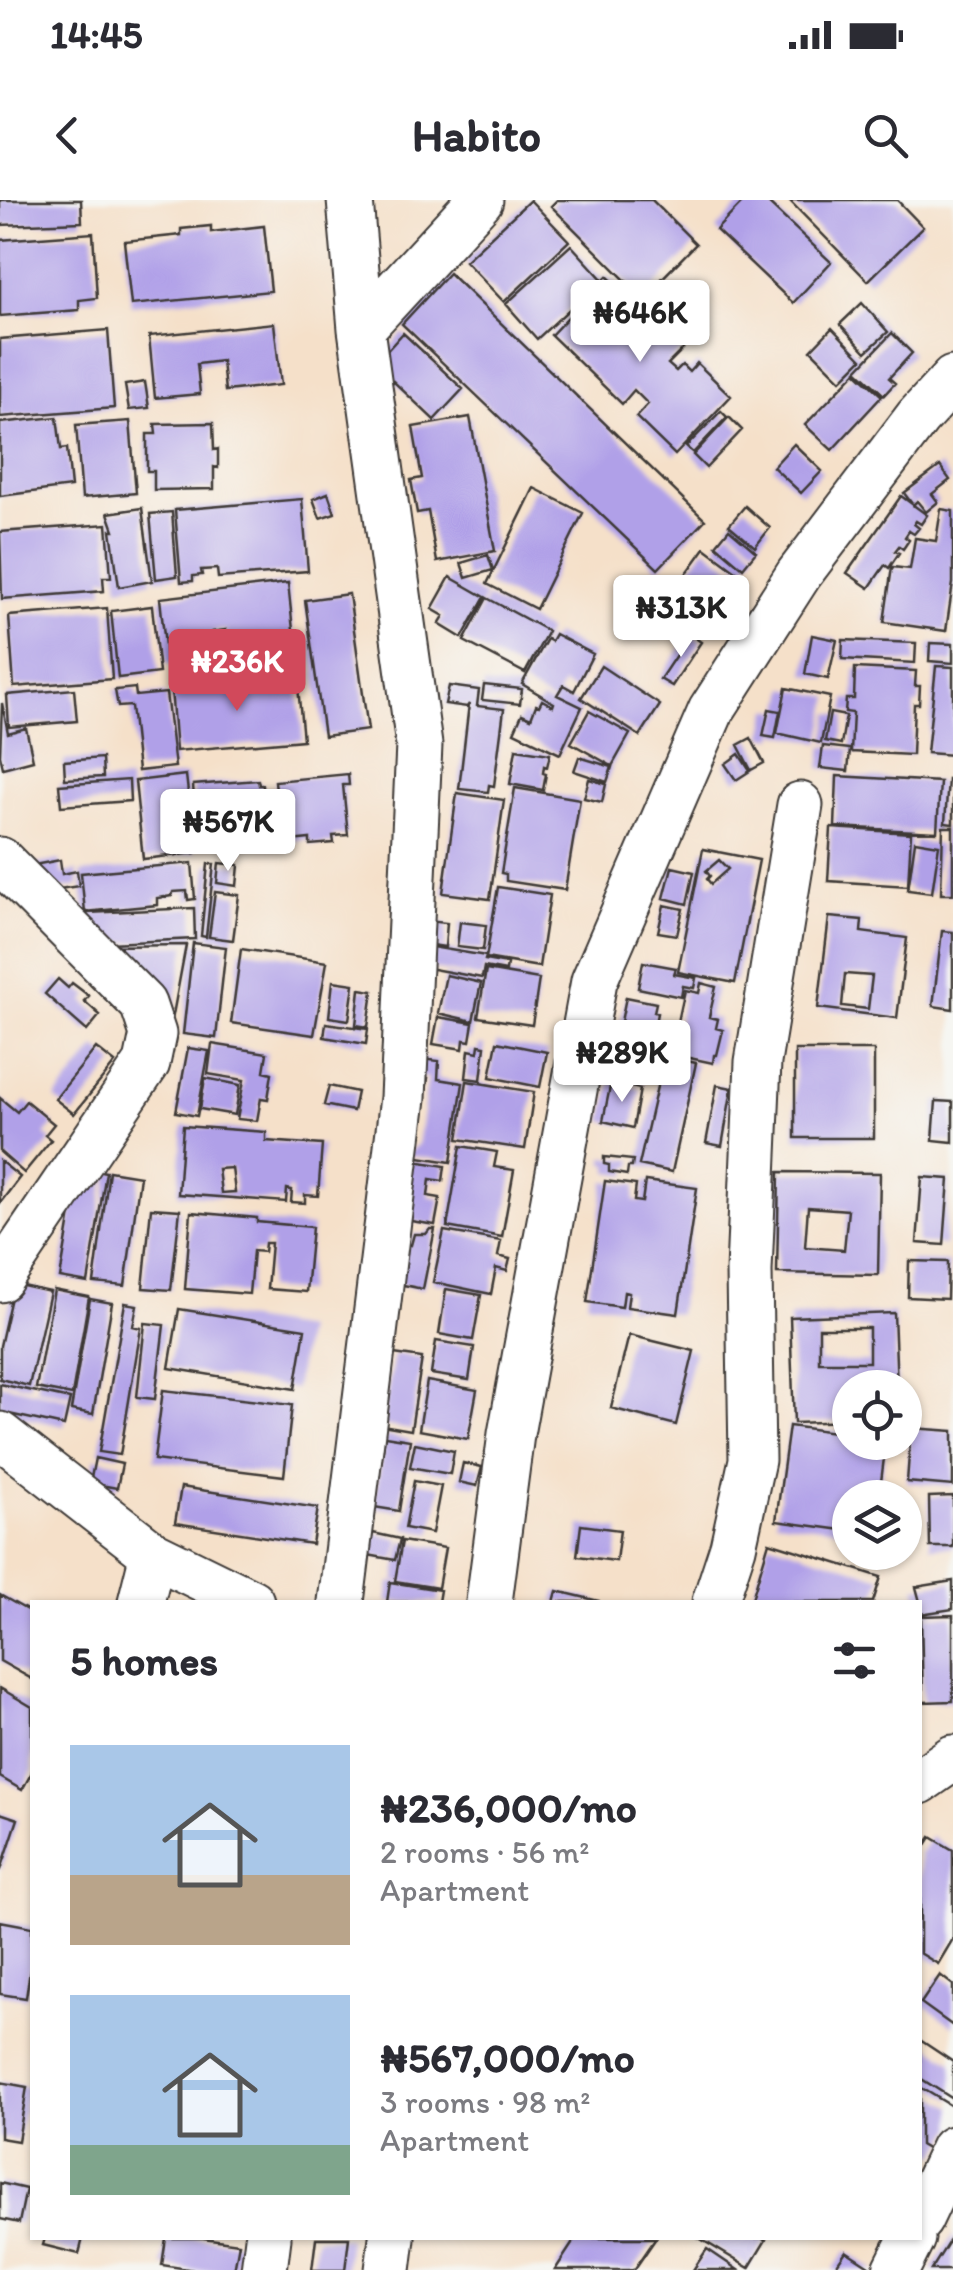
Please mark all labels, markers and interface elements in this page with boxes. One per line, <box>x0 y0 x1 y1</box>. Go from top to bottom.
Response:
text: 14:45 <box>50 12 143 58</box>
icon: back <box>40 108 95 163</box>
text: Habito <box>412 108 541 162</box>
icon: search <box>858 108 913 163</box>
pin: ₦646K <box>570 280 710 365</box>
text: ₦646K <box>593 293 687 331</box>
pin: ₦313K <box>611 575 751 660</box>
text: ₦313K <box>635 588 727 626</box>
pin: ₦236K <box>167 629 307 714</box>
text: ₦236K <box>191 642 284 680</box>
pin: ₦567K <box>158 789 298 874</box>
text: ₦567K <box>182 802 274 840</box>
pin: ₦289K <box>552 1020 692 1105</box>
text: ₦289K <box>576 1033 668 1071</box>
map controls <box>832 1370 922 1570</box>
button: locate <box>832 1370 922 1460</box>
button: layers <box>832 1480 922 1570</box>
icon: filters <box>827 1633 882 1688</box>
text: 5 homes <box>70 1635 218 1686</box>
text: ₦236,000/mo <box>380 1782 637 1833</box>
icon: home <box>150 1785 270 1905</box>
text: 2 rooms · 56 m² <box>380 1833 589 1871</box>
text: Apartment <box>380 1871 529 1909</box>
text: ₦567,000/mo <box>380 2032 635 2083</box>
icon: home <box>150 2035 270 2155</box>
text: 3 rooms · 98 m² <box>380 2083 591 2121</box>
text: Apartment <box>380 2121 529 2159</box>

